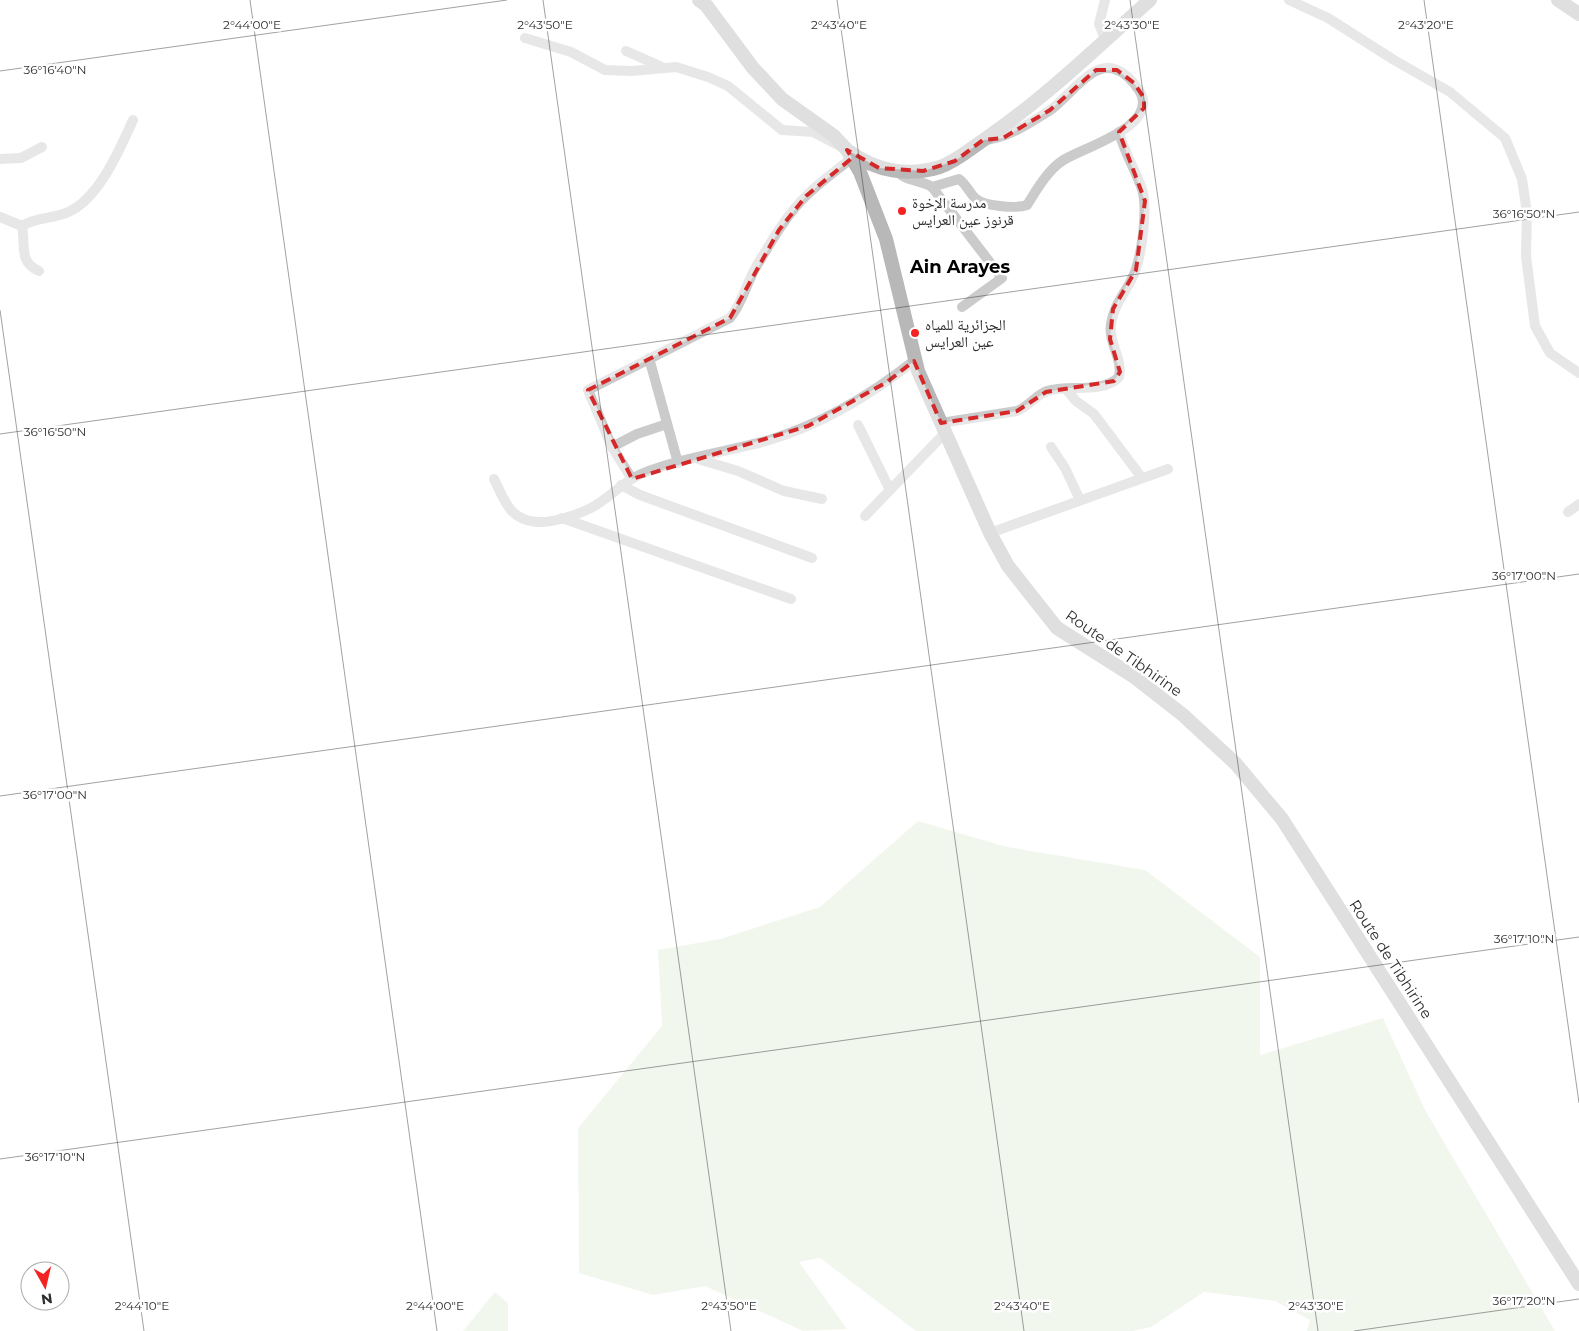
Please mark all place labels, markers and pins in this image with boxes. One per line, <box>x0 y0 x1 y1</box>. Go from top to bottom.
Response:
place label: مدرسة الإخوة قرنوز عين العرايس <box>912 193 1014 230</box>
marker: مدرسة الإخوة قرنوز عين العرايس <box>896 205 908 217</box>
place label: الجزائرية للمياه عين العرايس <box>925 315 1006 352</box>
marker: الجزائرية للمياه عين العرايس <box>909 327 921 339</box>

